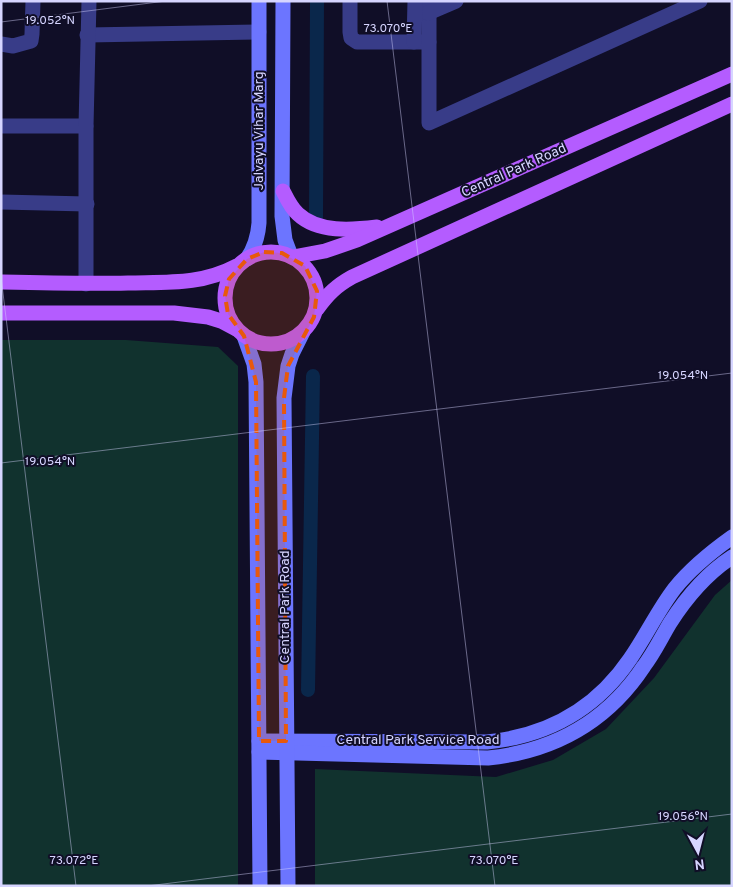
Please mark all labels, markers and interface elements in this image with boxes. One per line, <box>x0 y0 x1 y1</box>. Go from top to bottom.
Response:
text: 19.052°N <box>25 13 75 29</box>
text: 73.070°E <box>364 21 413 37</box>
street label: Jalvayu Vihar Marg <box>251 71 268 191</box>
street label: Central Park Road <box>459 140 569 202</box>
text: 19.054°N <box>658 368 708 384</box>
text: 19.054°N <box>25 454 75 470</box>
street label: Central Park Road <box>277 550 294 664</box>
street label: Central Park Service Road <box>336 732 500 749</box>
text: 19.056°N <box>658 809 708 825</box>
north arrow <box>673 827 723 877</box>
text: 73.072°E <box>50 853 98 869</box>
text: 73.070°E <box>470 853 519 869</box>
text: N <box>693 854 705 872</box>

